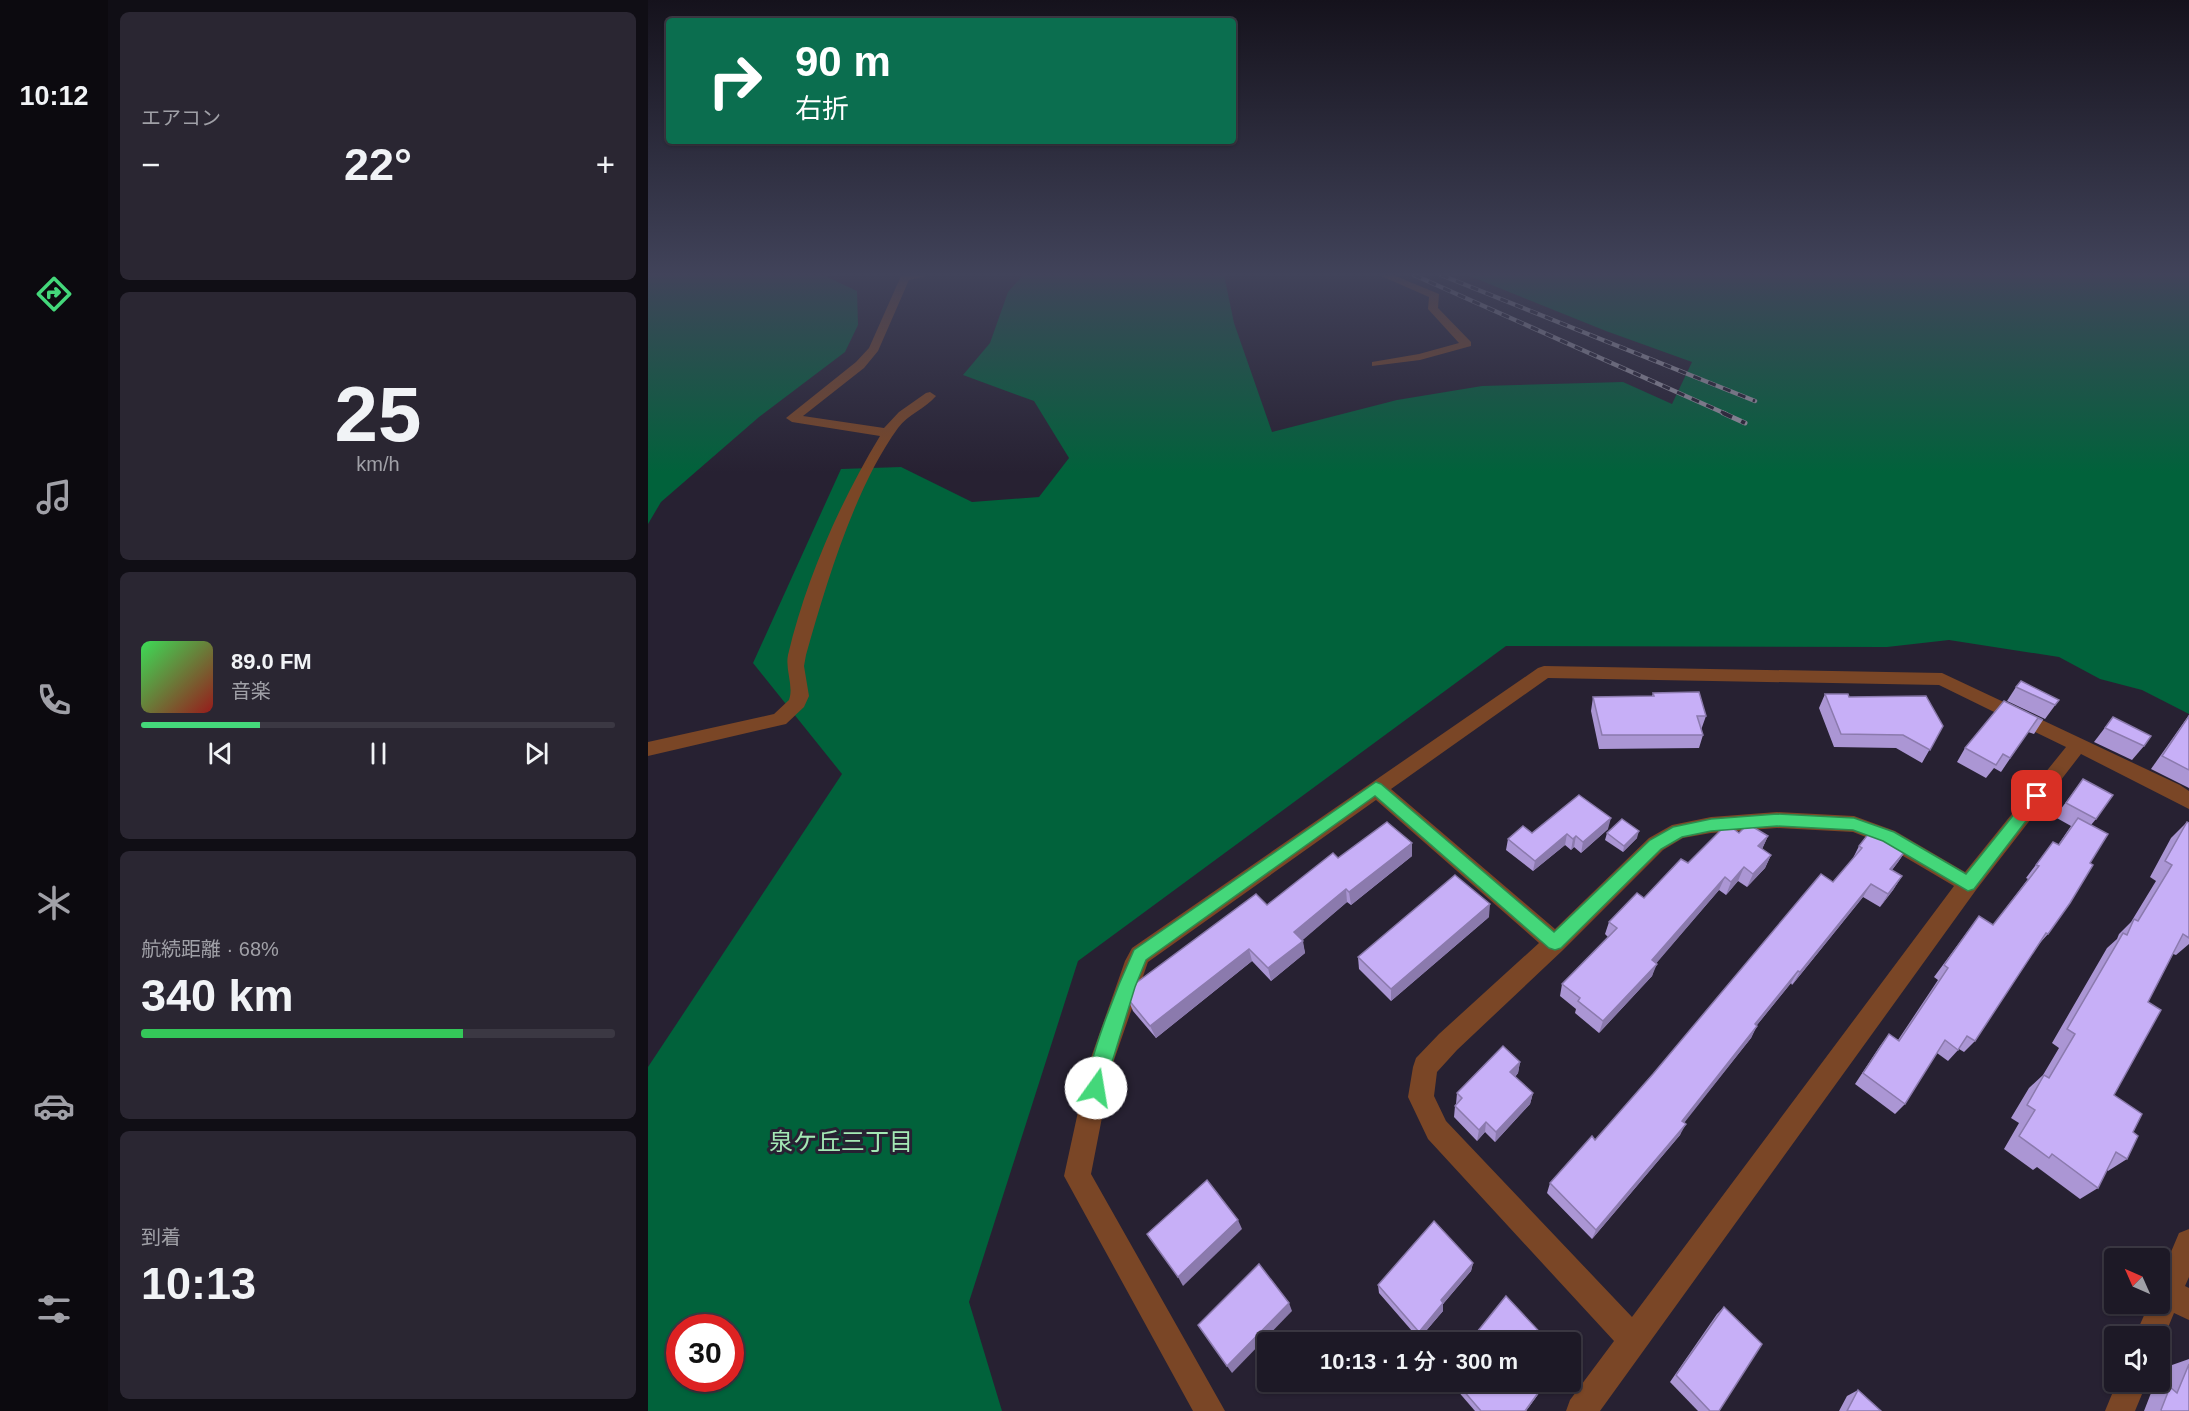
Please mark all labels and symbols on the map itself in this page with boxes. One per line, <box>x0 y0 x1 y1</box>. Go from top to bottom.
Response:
pin <box>2011 770 2062 821</box>
position arrow <box>1064 1056 1128 1120</box>
district label: 泉ケ丘三丁目 <box>769 1128 913 1155</box>
north arrow <box>2104 1248 2170 1314</box>
speed limit sign: 30 <box>666 1314 744 1392</box>

